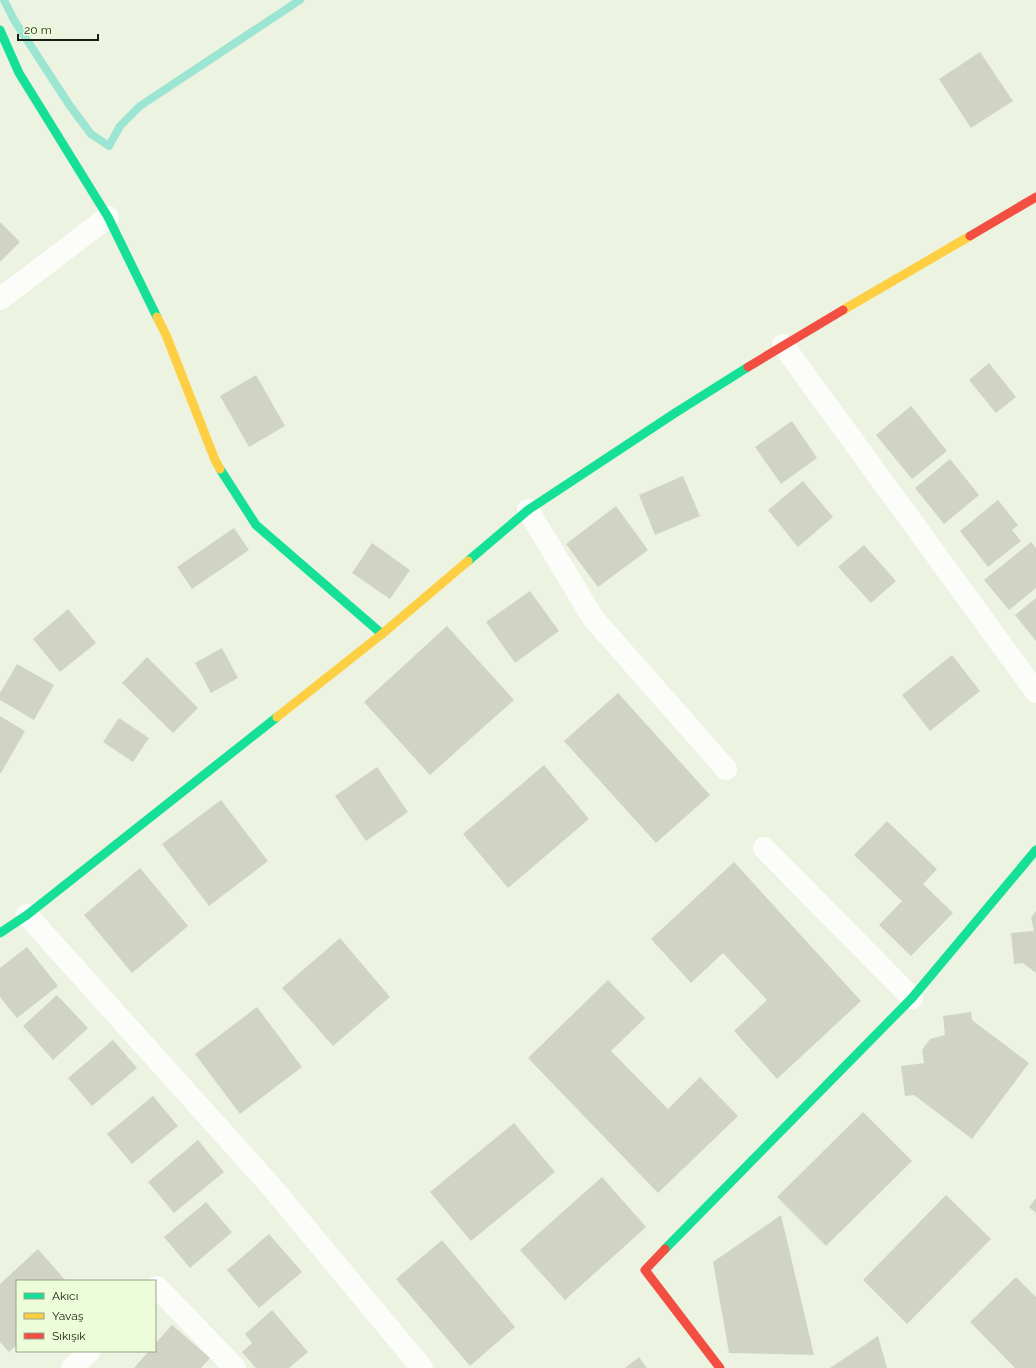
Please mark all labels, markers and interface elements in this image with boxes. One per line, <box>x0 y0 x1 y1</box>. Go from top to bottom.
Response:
scale bar <box>18 16 98 42</box>
text: 20 m <box>24 23 52 37</box>
legend <box>16 1280 156 1352</box>
text: Akıcı <box>52 1289 78 1303</box>
text: Yavaş <box>52 1309 84 1323</box>
text: Sıkışık <box>52 1329 86 1343</box>

